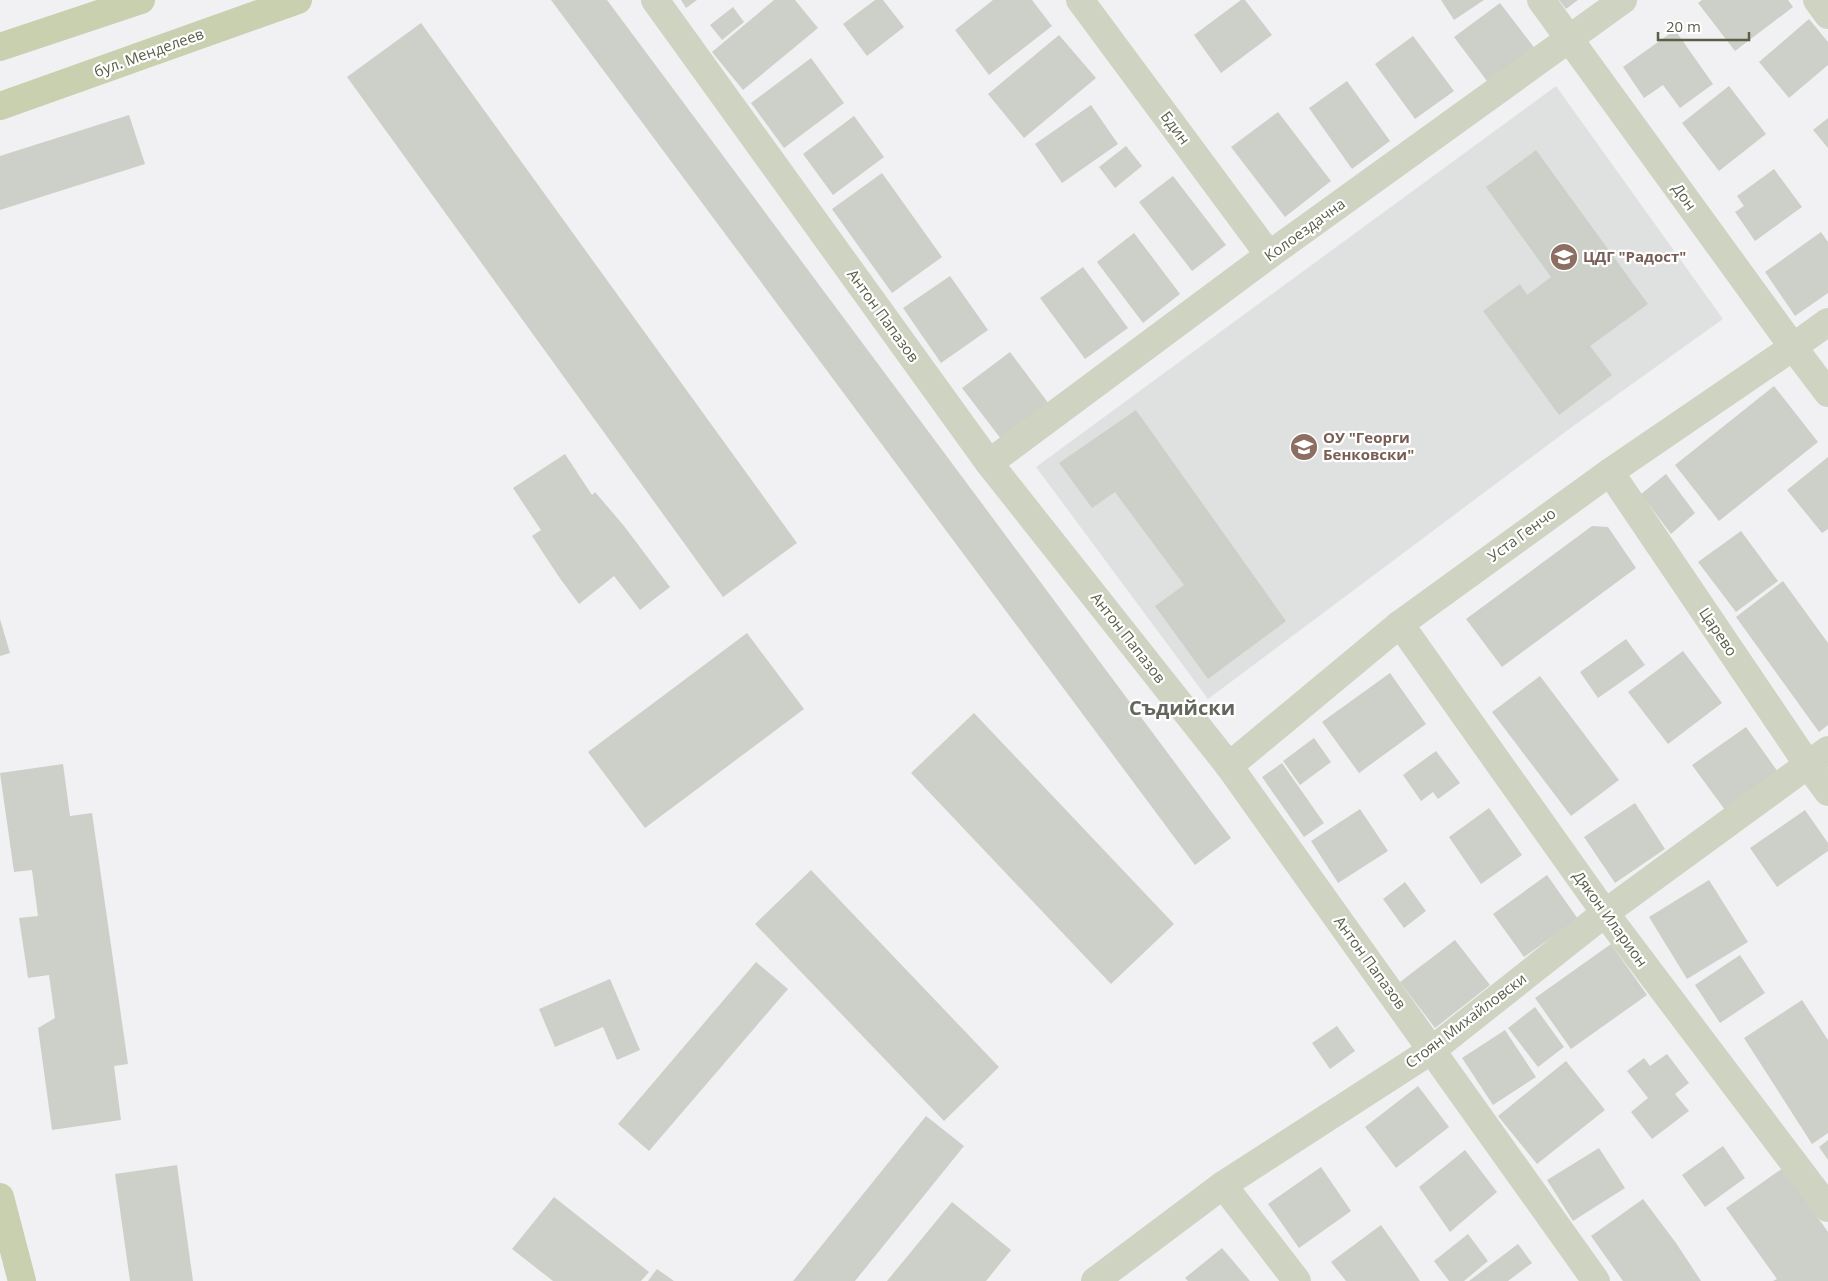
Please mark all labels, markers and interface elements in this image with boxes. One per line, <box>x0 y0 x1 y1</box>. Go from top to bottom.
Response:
scale bar <box>1658 10 1749 42</box>
text: 20 m <box>1666 16 1701 36</box>
street label: бул. Менделеев <box>91 23 206 81</box>
street label: Бдин <box>1157 107 1195 148</box>
street label: Дон <box>1668 179 1701 214</box>
street label: Колоездачна <box>1260 193 1349 265</box>
school or university icon: ЦДГ "Радост" <box>1549 242 1579 272</box>
place label: ЦДГ "Радост" <box>1583 246 1686 266</box>
street label: Антон Папазов <box>843 265 924 366</box>
place label: ОУ "Георги Бенковски" <box>1323 427 1414 464</box>
school or university icon: ОУ "Георги Бенковски" <box>1289 432 1319 462</box>
street label: Уста Генчо <box>1483 503 1559 566</box>
street label: Антон Папазов <box>1087 588 1171 687</box>
street label: Царево <box>1695 603 1742 660</box>
district label: Съдийски <box>1129 694 1235 721</box>
street label: Дякон Иларион <box>1569 866 1652 971</box>
street label: Антон Папазов <box>1330 912 1411 1013</box>
street label: Стоян Михайловски <box>1401 968 1530 1072</box>

